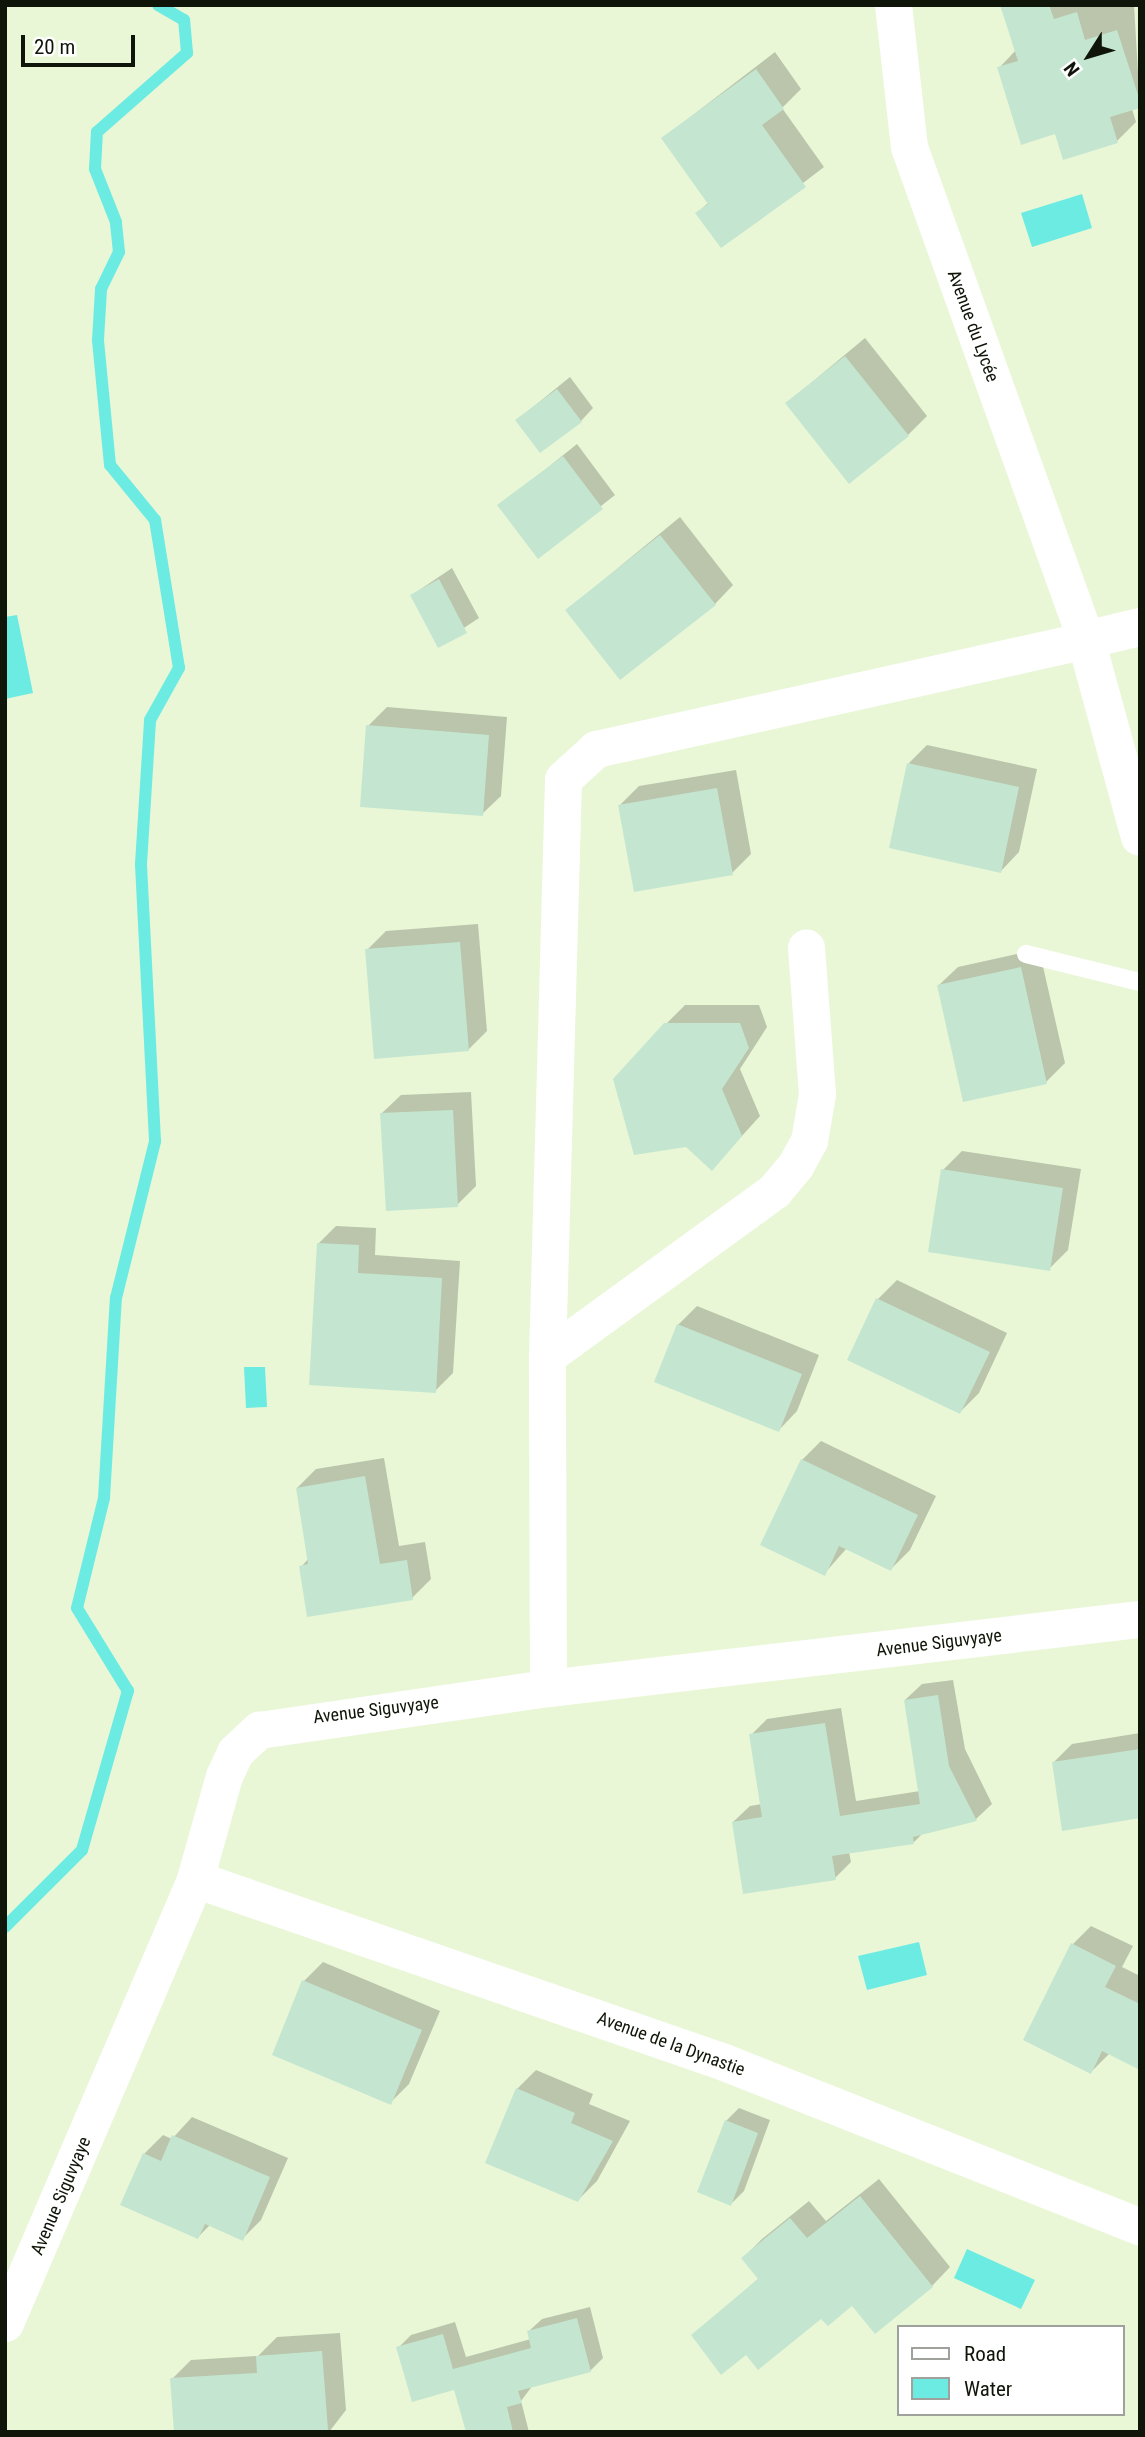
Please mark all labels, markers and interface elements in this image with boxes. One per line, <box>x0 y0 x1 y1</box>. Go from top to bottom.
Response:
scale bar <box>24 21 138 65</box>
north arrow <box>1054 21 1124 91</box>
text: 20 m <box>34 35 75 59</box>
text: N <box>1059 57 1085 81</box>
street label: Avenue du Lycée <box>943 267 1003 385</box>
street label: Avenue Siguvyaye <box>875 1625 1003 1661</box>
street label: Avenue Siguvyaye <box>312 1692 440 1728</box>
street label: Avenue de la Dynastie <box>594 2007 748 2081</box>
street label: Avenue Siguvyaye <box>26 2134 96 2258</box>
legend <box>897 2325 1124 2416</box>
text: Road <box>964 2342 1006 2366</box>
text: Water <box>964 2377 1012 2401</box>

